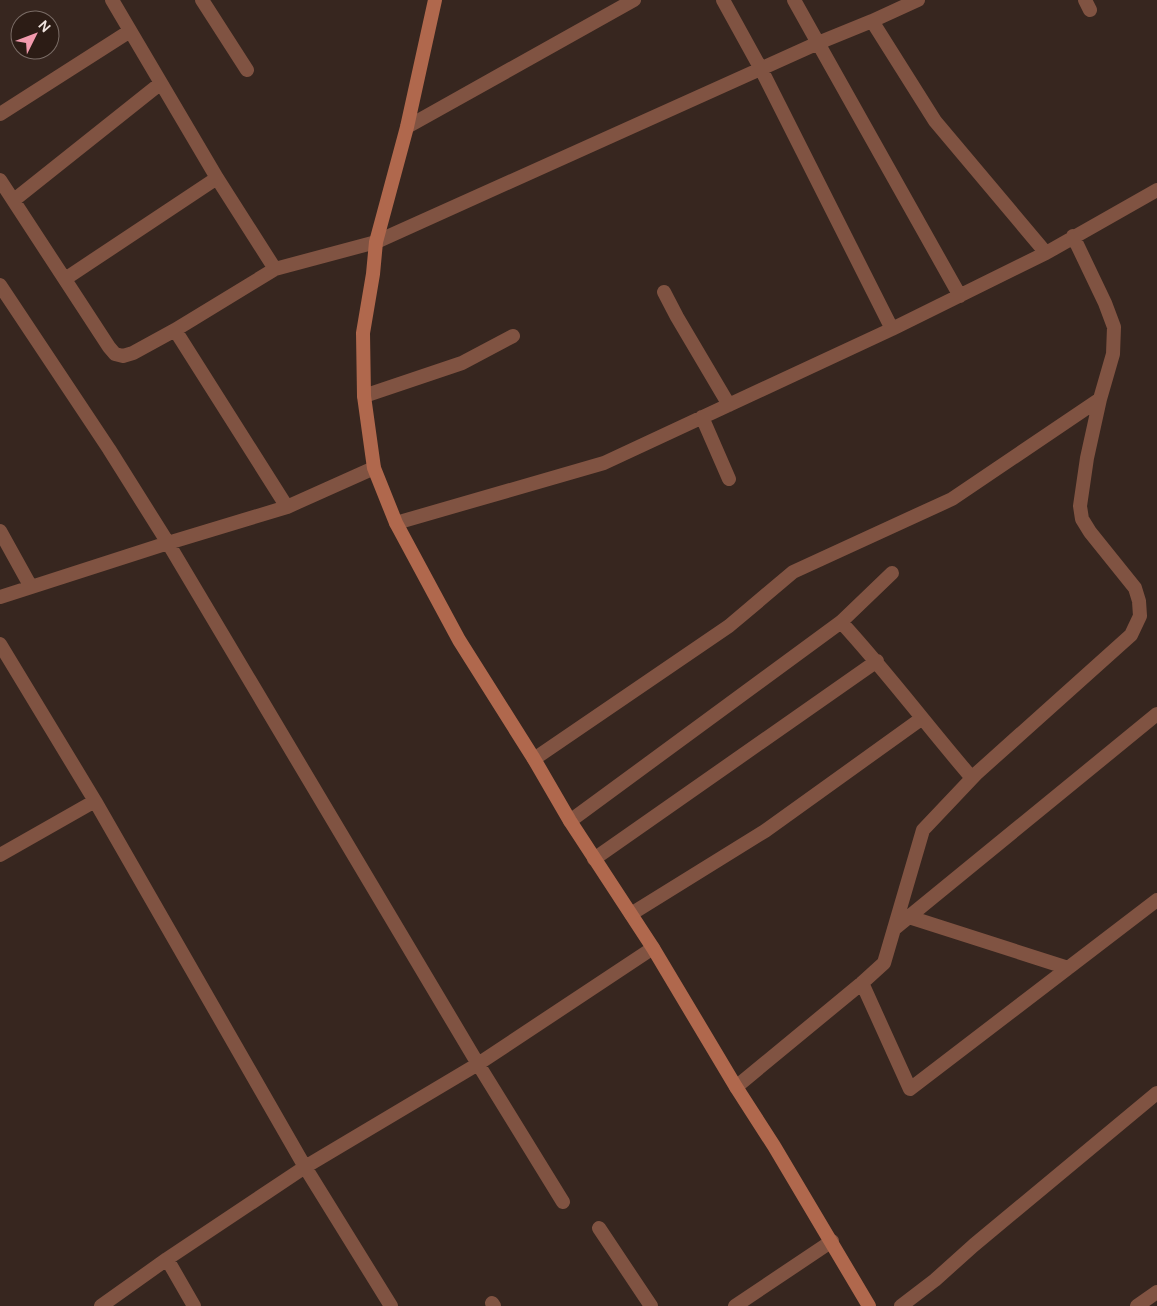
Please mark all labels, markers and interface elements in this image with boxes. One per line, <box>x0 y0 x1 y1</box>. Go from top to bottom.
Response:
north arrow <box>10 10 60 60</box>
text: N <box>35 16 55 36</box>

